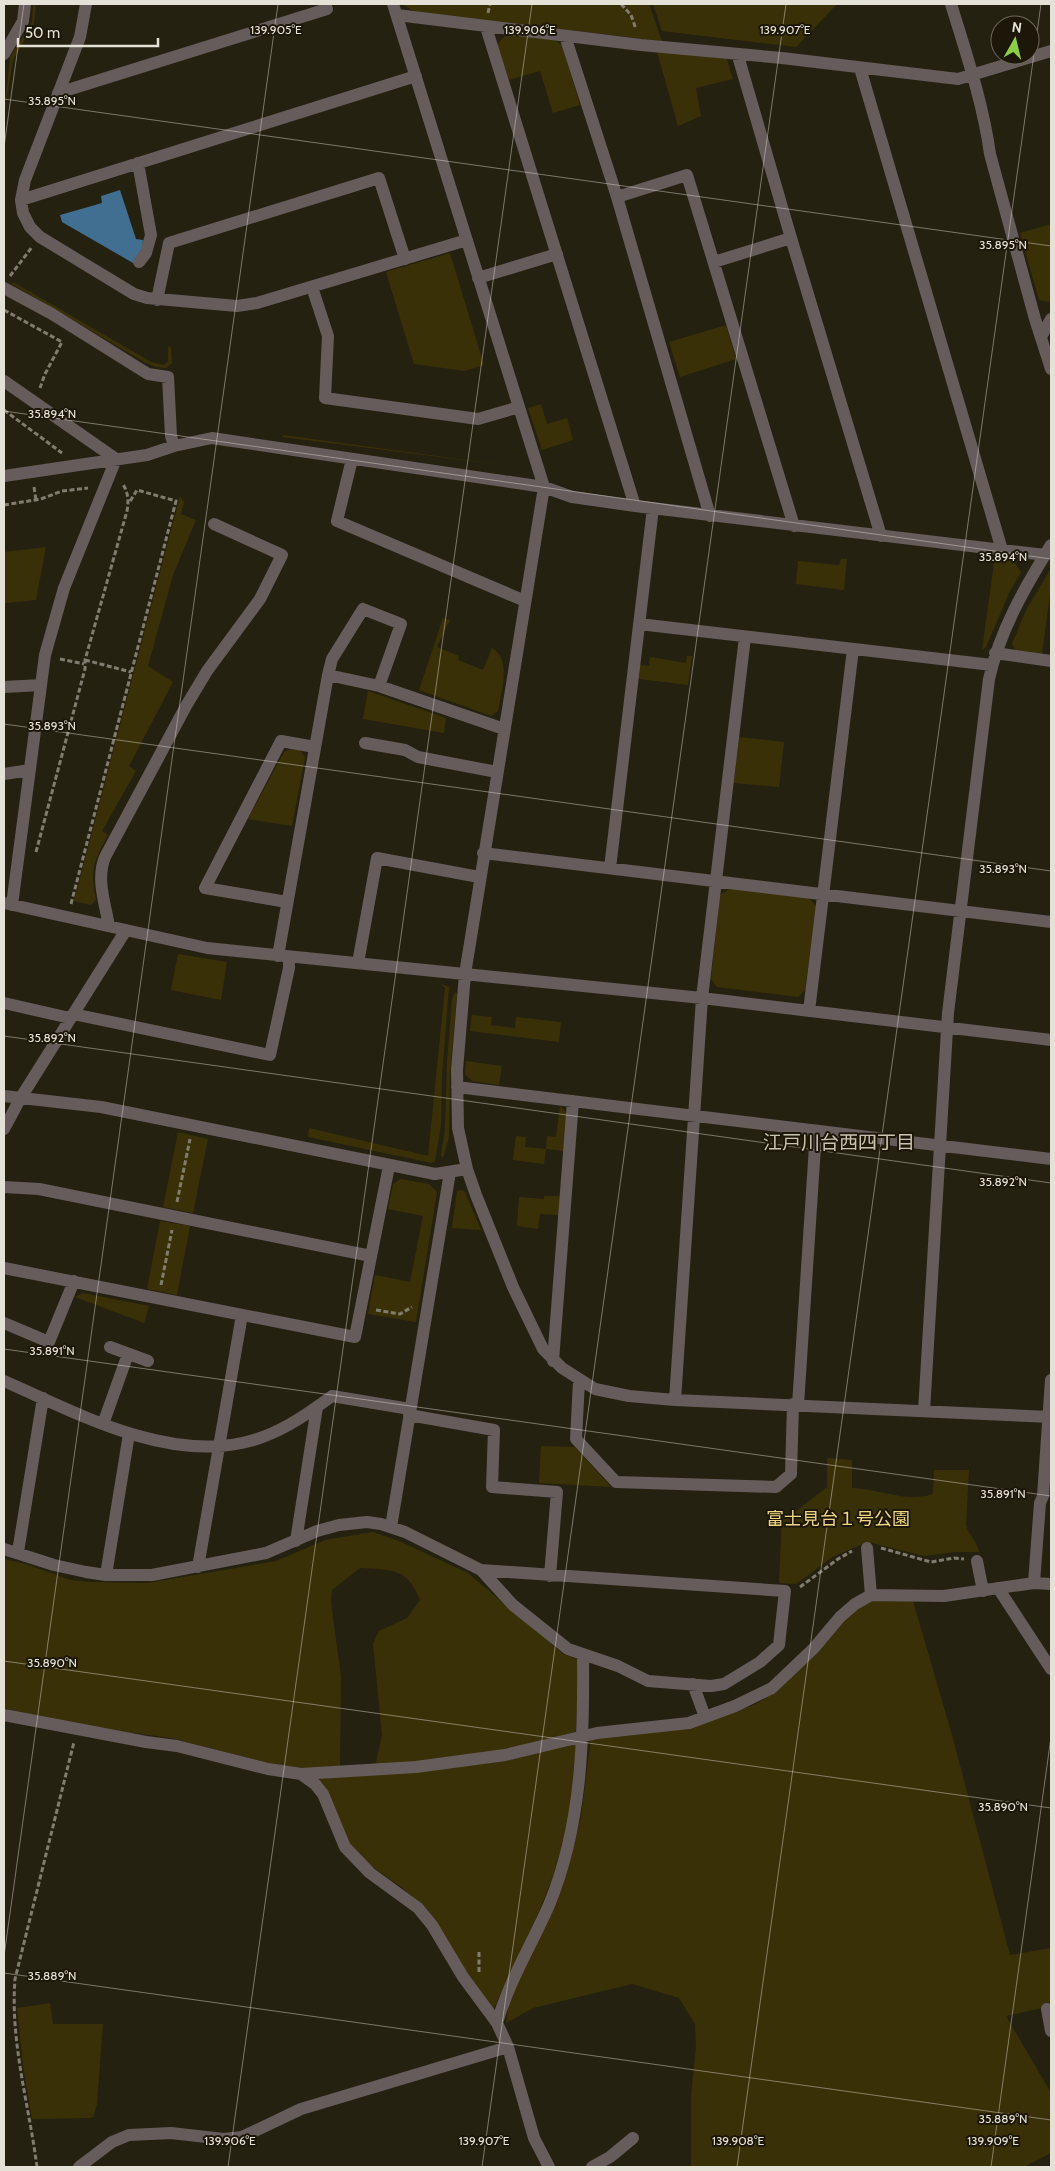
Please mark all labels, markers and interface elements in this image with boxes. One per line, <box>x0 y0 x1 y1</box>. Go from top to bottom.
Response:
scale bar <box>18 15 158 47</box>
north arrow <box>990 15 1040 65</box>
text: N <box>1011 18 1023 37</box>
text: 139.905°E <box>250 22 302 37</box>
text: 139.906°E <box>504 22 556 37</box>
text: 139.907°E <box>760 22 811 37</box>
text: 50 m <box>25 24 60 42</box>
text: 35.895°N <box>28 93 76 108</box>
text: 35.895°N <box>979 237 1027 252</box>
text: 35.894°N <box>28 406 76 421</box>
text: 35.894°N <box>979 549 1027 564</box>
text: 35.893°N <box>28 718 76 733</box>
text: 35.893°N <box>979 861 1027 876</box>
text: 35.892°N <box>28 1030 76 1045</box>
district label: 江戸川台西四丁目 <box>763 1131 915 1154</box>
text: 35.892°N <box>979 1174 1027 1189</box>
text: 35.891°N <box>29 1343 75 1358</box>
text: 35.891°N <box>980 1486 1026 1501</box>
park label: 富士見台１号公園 <box>766 1508 910 1530</box>
text: 35.890°N <box>27 1655 77 1670</box>
text: 35.890°N <box>978 1799 1028 1814</box>
text: 35.889°N <box>28 1968 76 1983</box>
text: 35.889°N <box>979 2111 1027 2126</box>
text: 139.906°E <box>204 2133 256 2148</box>
text: 139.907°E <box>459 2133 510 2148</box>
text: 139.908°E <box>712 2133 764 2148</box>
text: 139.909°E <box>967 2133 1019 2148</box>

